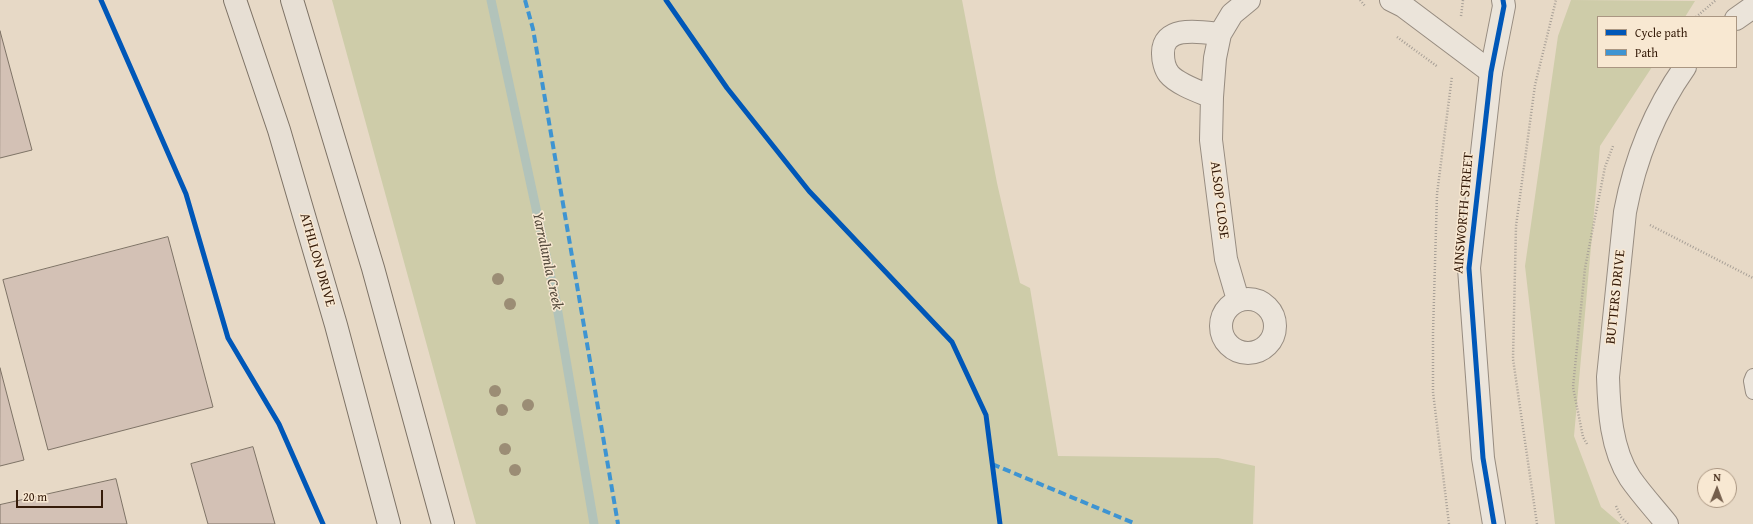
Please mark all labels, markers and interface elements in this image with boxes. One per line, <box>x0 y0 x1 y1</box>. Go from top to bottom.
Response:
legend <box>1597 16 1737 68</box>
text: Cycle path <box>1635 24 1687 41</box>
text: Path <box>1635 44 1658 61</box>
street label: AINSWORTH STREET <box>1450 152 1478 274</box>
street label: ALSOP CLOSE <box>1206 160 1232 240</box>
water label: Yarralumla Creek <box>528 210 566 312</box>
street label: ATHLLON DRIVE <box>296 211 338 309</box>
street label: BUTTERS DRIVE <box>1603 249 1629 345</box>
north arrow <box>1697 468 1737 508</box>
text: N <box>1713 469 1721 485</box>
scale bar <box>18 482 105 508</box>
text: 20 m <box>23 488 47 505</box>

